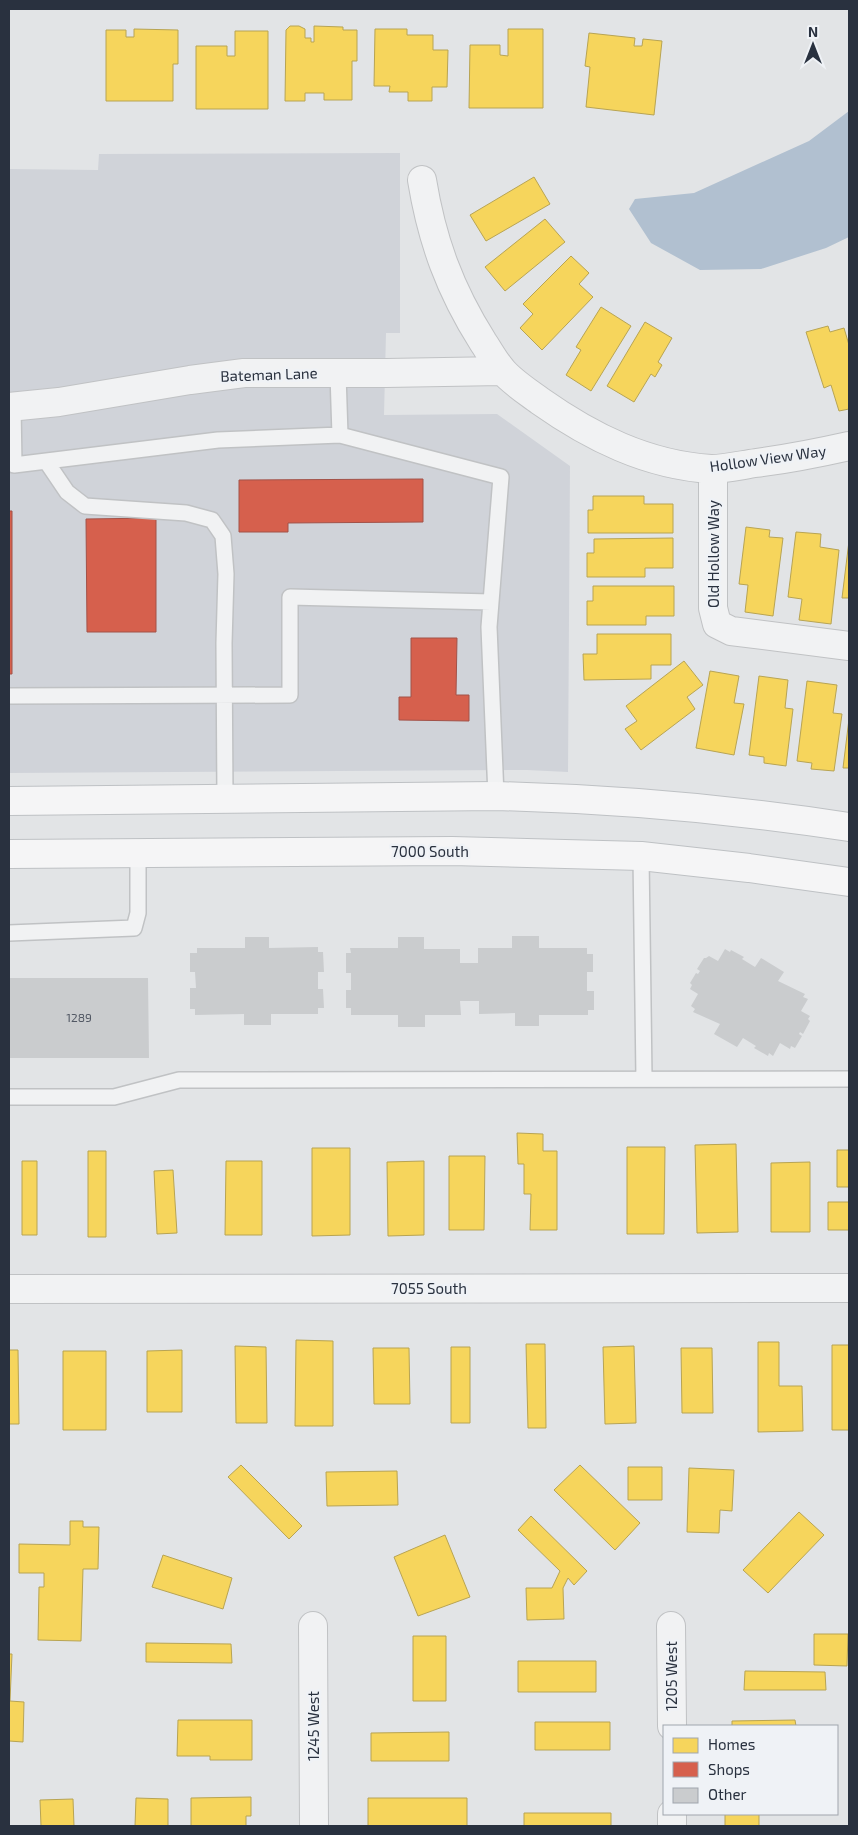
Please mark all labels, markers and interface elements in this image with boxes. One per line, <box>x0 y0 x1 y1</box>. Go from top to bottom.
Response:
north arrow <box>788 20 838 70</box>
text: N <box>808 23 818 40</box>
street label: Bateman Lane <box>220 363 318 385</box>
street label: Hollow View Way <box>709 441 827 475</box>
street label: Old Hollow Way <box>704 500 722 608</box>
street label: 7000 South <box>391 842 469 860</box>
house number: 1289 <box>66 1010 92 1024</box>
street label: 7055 South <box>391 1279 467 1297</box>
street label: 1205 West <box>662 1641 680 1711</box>
street label: 1245 West <box>304 1691 322 1761</box>
legend <box>663 1725 838 1815</box>
text: Homes <box>708 1735 755 1753</box>
text: Shops <box>708 1760 750 1778</box>
text: Other <box>708 1785 747 1803</box>

